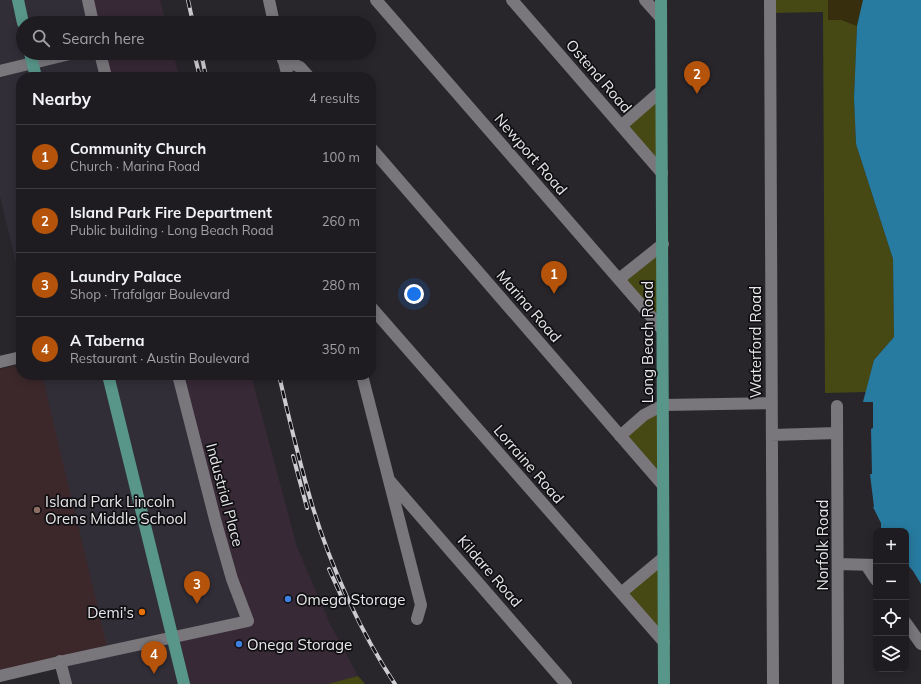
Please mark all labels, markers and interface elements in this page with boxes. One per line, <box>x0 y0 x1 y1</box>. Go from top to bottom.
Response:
search box <box>16 16 376 60</box>
icon: search <box>30 27 52 49</box>
text: Search here <box>62 29 144 48</box>
street label: Ostend Road <box>562 36 636 116</box>
pin: 2 <box>684 61 710 94</box>
text: Nearby <box>32 88 91 109</box>
text: 4 results <box>309 90 360 106</box>
street label: Newport Road <box>490 109 572 199</box>
text: Community Church <box>70 139 206 158</box>
text: 1 <box>41 149 49 165</box>
text: 100 m <box>322 149 360 165</box>
text: Church · Marina Road <box>70 158 200 174</box>
text: Island Park Fire Department <box>70 203 272 222</box>
text: 2 <box>41 213 49 229</box>
text: 260 m <box>322 213 360 229</box>
text: Public building · Long Beach Road <box>70 222 274 238</box>
pin: 1 <box>541 261 567 294</box>
street label: Marina Road <box>493 266 565 346</box>
text: Laundry Palace <box>70 267 181 286</box>
text: 3 <box>41 277 49 293</box>
text: 280 m <box>322 277 360 293</box>
street label: Long Beach Road <box>638 281 657 403</box>
your location <box>404 284 424 304</box>
text: Shop · Trafalgar Boulevard <box>70 286 230 302</box>
street label: Waterford Road <box>746 286 765 398</box>
text: A Taberna <box>70 331 145 350</box>
text: 4 <box>41 341 49 357</box>
text: 350 m <box>322 341 360 357</box>
text: Restaurant · Austin Boulevard <box>70 350 250 366</box>
street label: Lorraine Road <box>490 421 568 507</box>
street label: Industrial Place <box>202 441 248 549</box>
place label: Island Park Lincoln Orens Middle School <box>45 492 187 528</box>
street label: Norfolk Road <box>813 499 832 591</box>
marker: Island Park Lincoln Orens Middle School <box>32 505 42 515</box>
map controls <box>873 528 909 672</box>
button: + <box>873 528 909 564</box>
street label: Kildare Road <box>454 531 526 611</box>
button: − <box>873 564 909 600</box>
pin: 3 <box>184 571 210 604</box>
place label: Omega Storage <box>296 590 406 609</box>
marker: Omega Storage <box>283 594 293 604</box>
button: locate <box>873 600 909 636</box>
place label: Demi's <box>87 603 134 622</box>
marker: Demi's <box>137 607 147 617</box>
place label: Onega Storage <box>247 635 352 654</box>
button: layers <box>873 636 909 672</box>
marker: Onega Storage <box>234 639 244 649</box>
pin: 4 <box>141 641 167 674</box>

